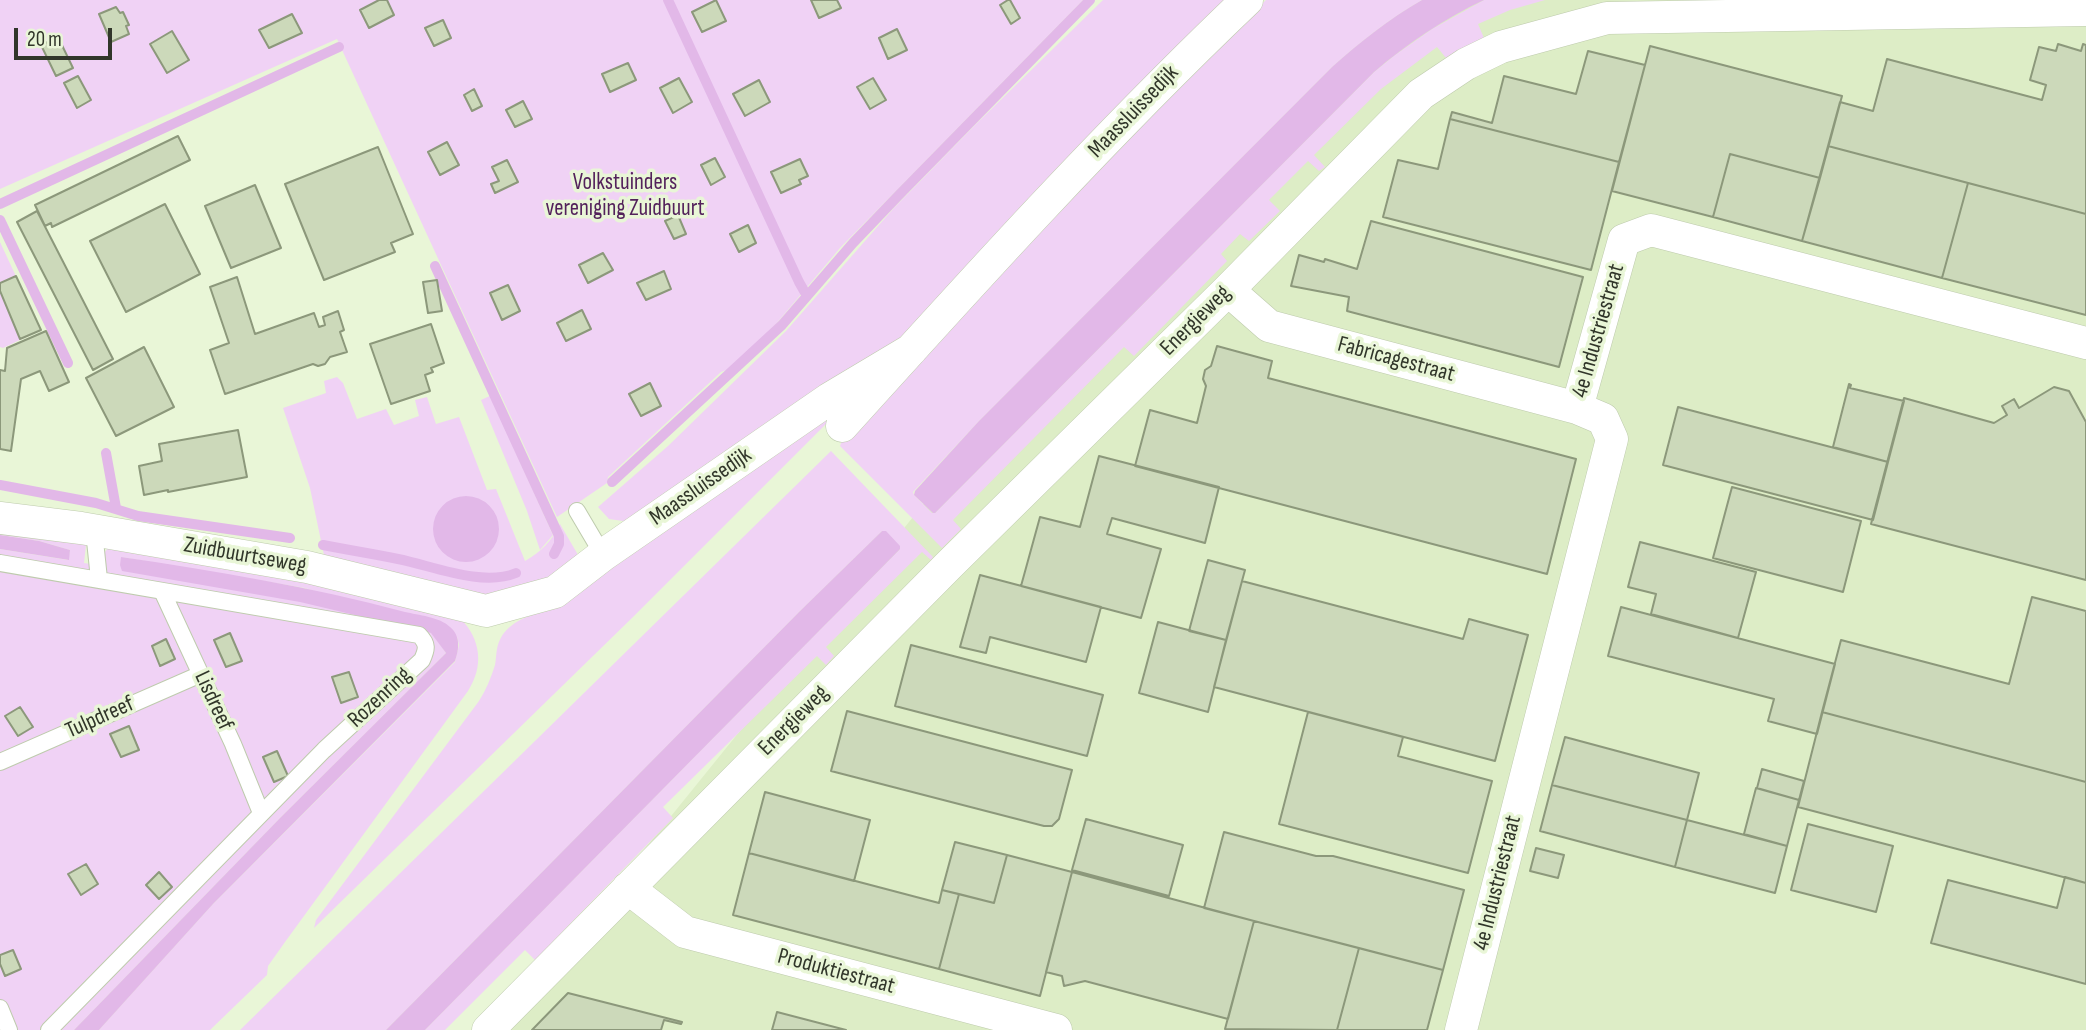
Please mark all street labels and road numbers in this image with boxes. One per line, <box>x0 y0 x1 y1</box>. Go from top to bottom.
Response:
street label: Maassluissedijk <box>1083 60 1185 164</box>
street label: 4e Industriestraat <box>1567 261 1631 401</box>
street label: Energieweg <box>1155 280 1237 362</box>
street label: Fabricagestraat <box>1335 331 1457 389</box>
street label: Maassluissedijk <box>645 442 757 532</box>
street label: Zuidbuurtseweg <box>182 532 308 580</box>
street label: Rozenring <box>343 662 417 734</box>
street label: Lisdreef <box>187 667 239 735</box>
street label: Energieweg <box>753 680 835 762</box>
street label: Tulpdreef <box>61 691 139 745</box>
street label: 4e Industriestraat <box>1468 813 1528 953</box>
street label: Produktiestraat <box>774 943 898 1001</box>

